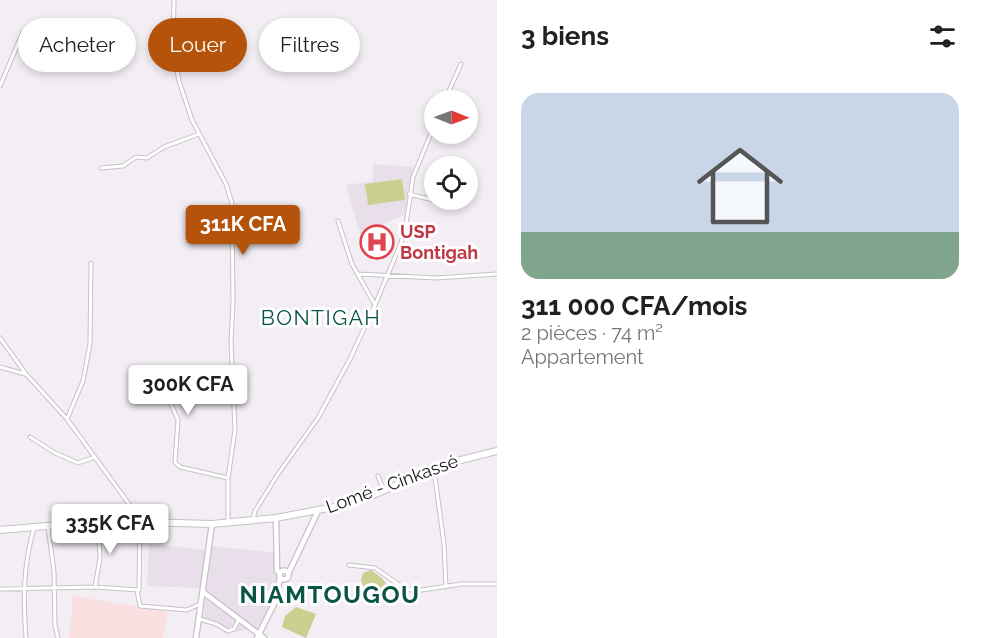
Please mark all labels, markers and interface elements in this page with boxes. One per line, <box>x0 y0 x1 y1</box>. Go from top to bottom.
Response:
chip: Acheter <box>18 18 136 72</box>
chip: Louer <box>148 18 247 72</box>
chip: Filtres <box>259 18 360 72</box>
icon: filters <box>926 20 959 53</box>
text: 3 biens <box>521 21 609 51</box>
north arrow <box>424 90 478 144</box>
map controls <box>424 90 478 210</box>
icon: home <box>686 132 794 240</box>
button: locate <box>424 156 478 210</box>
pin: 311K CFA <box>181 205 305 256</box>
text: 311K CFA <box>200 212 286 236</box>
place label: USP Bontigah <box>400 221 478 263</box>
hospital icon: USP Bontigah <box>359 224 395 260</box>
text: 311 000 CFA/mois <box>521 291 747 321</box>
district label: BONTIGAH <box>261 305 381 330</box>
text: 2 pièces · 74 m² <box>521 321 663 345</box>
text: Appartement <box>521 345 644 369</box>
pin: 300K CFA <box>126 365 250 416</box>
text: 300K CFA <box>142 372 234 396</box>
street label: Lomé - Cinkassé <box>323 450 461 517</box>
pin: 335K CFA <box>48 504 172 555</box>
text: 335K CFA <box>66 511 154 535</box>
district label: NIAMTOUGOU <box>239 580 421 609</box>

